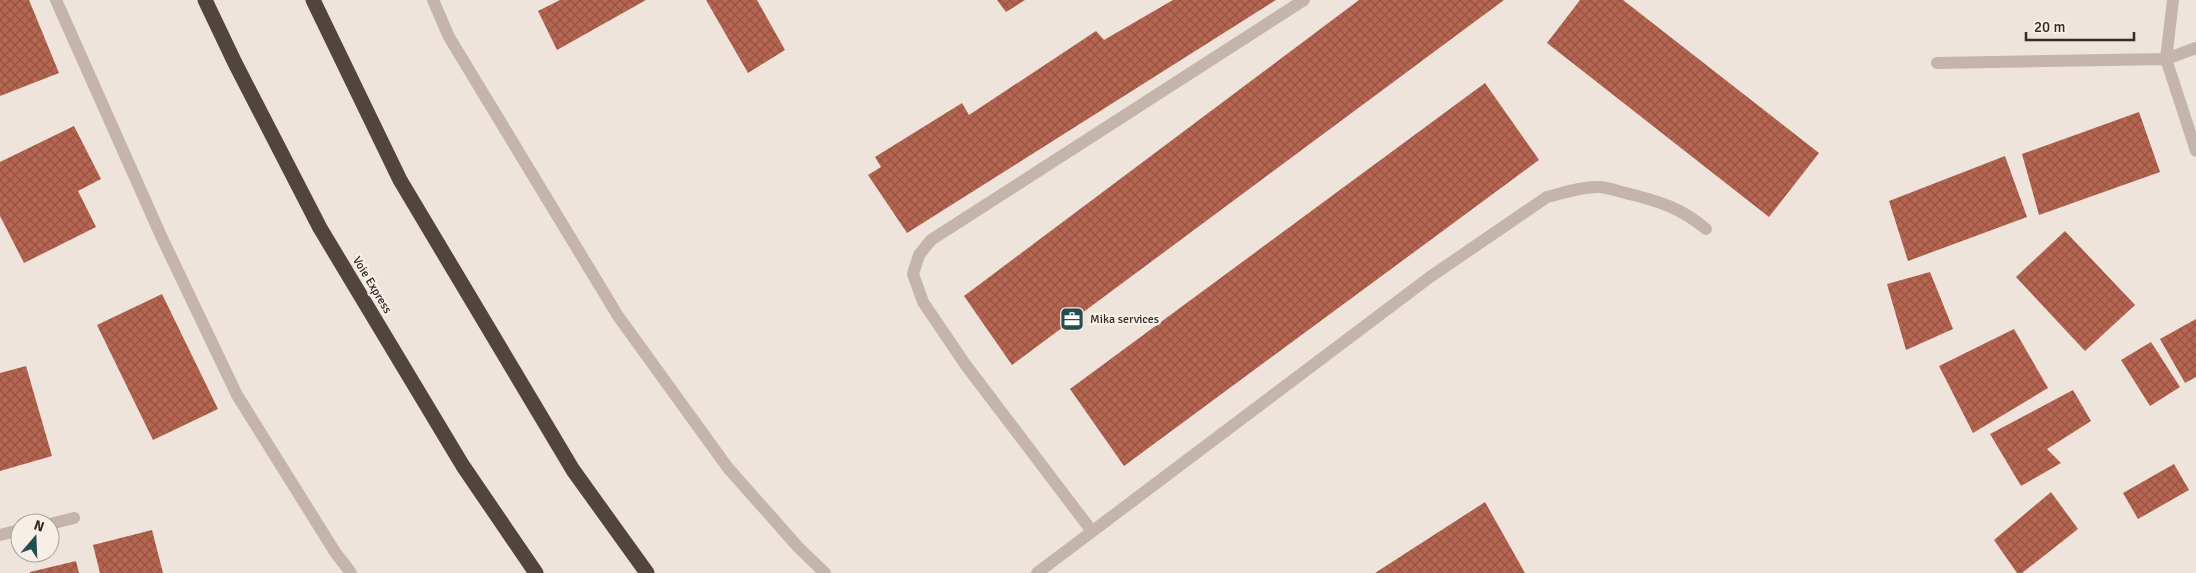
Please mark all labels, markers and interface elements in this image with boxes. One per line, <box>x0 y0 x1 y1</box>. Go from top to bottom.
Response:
scale bar <box>2026 10 2134 42</box>
text: 20 m <box>2034 18 2065 36</box>
street label: Voie Express <box>349 254 395 316</box>
office icon: Mika services <box>1059 306 1085 332</box>
place label: Mika services <box>1090 312 1159 327</box>
north arrow <box>10 513 60 563</box>
text: N <box>32 517 46 536</box>

